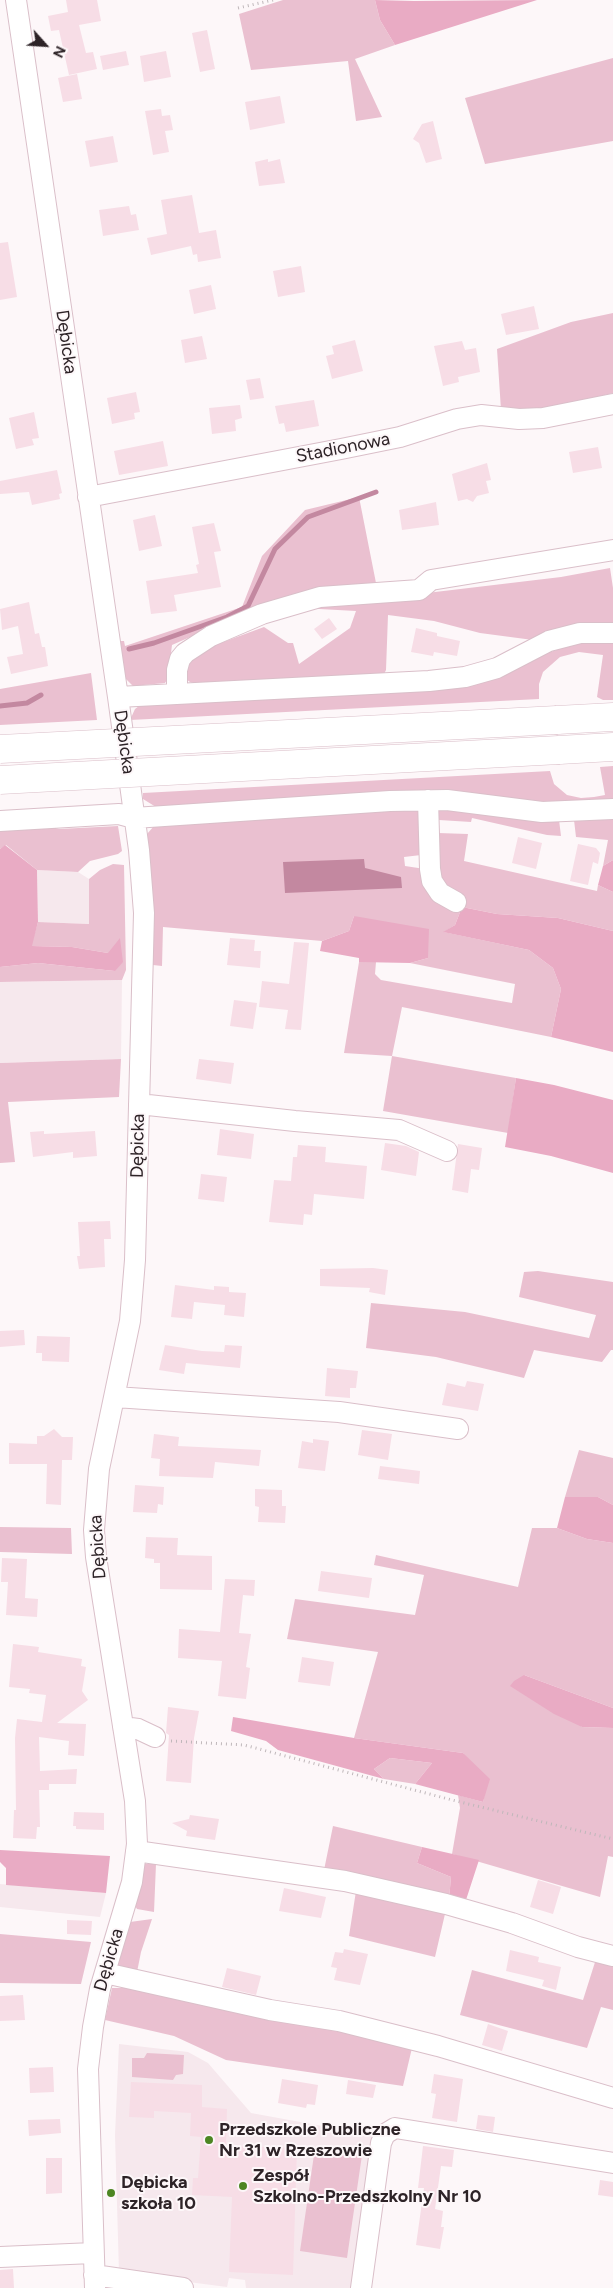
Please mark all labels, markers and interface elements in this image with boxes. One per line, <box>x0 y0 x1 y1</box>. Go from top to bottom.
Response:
north arrow <box>20 20 70 70</box>
text: N <box>49 43 69 60</box>
street label: Dębicka <box>51 309 81 375</box>
street label: Stadionowa <box>294 428 392 468</box>
street label: Dębicka <box>109 709 139 775</box>
street label: Dębicka <box>127 1114 149 1178</box>
street label: Dębicka <box>85 1514 111 1580</box>
street label: Dębicka <box>90 1926 128 1994</box>
place label: Przedszkole Publiczne Nr 31 w Rzeszowie <box>219 2119 401 2162</box>
marker: Przedszkole Publiczne Nr 31 w Rzeszowie <box>203 2134 215 2146</box>
place label: Zespół Szkolno-Przedszkolny Nr 10 <box>253 2165 482 2208</box>
place label: Dębicka szkoła 10 <box>121 2172 196 2214</box>
marker: Zespół Szkolno-Przedszkolny Nr 10 <box>237 2180 249 2192</box>
marker: Dębicka szkoła 10 <box>105 2187 117 2199</box>

